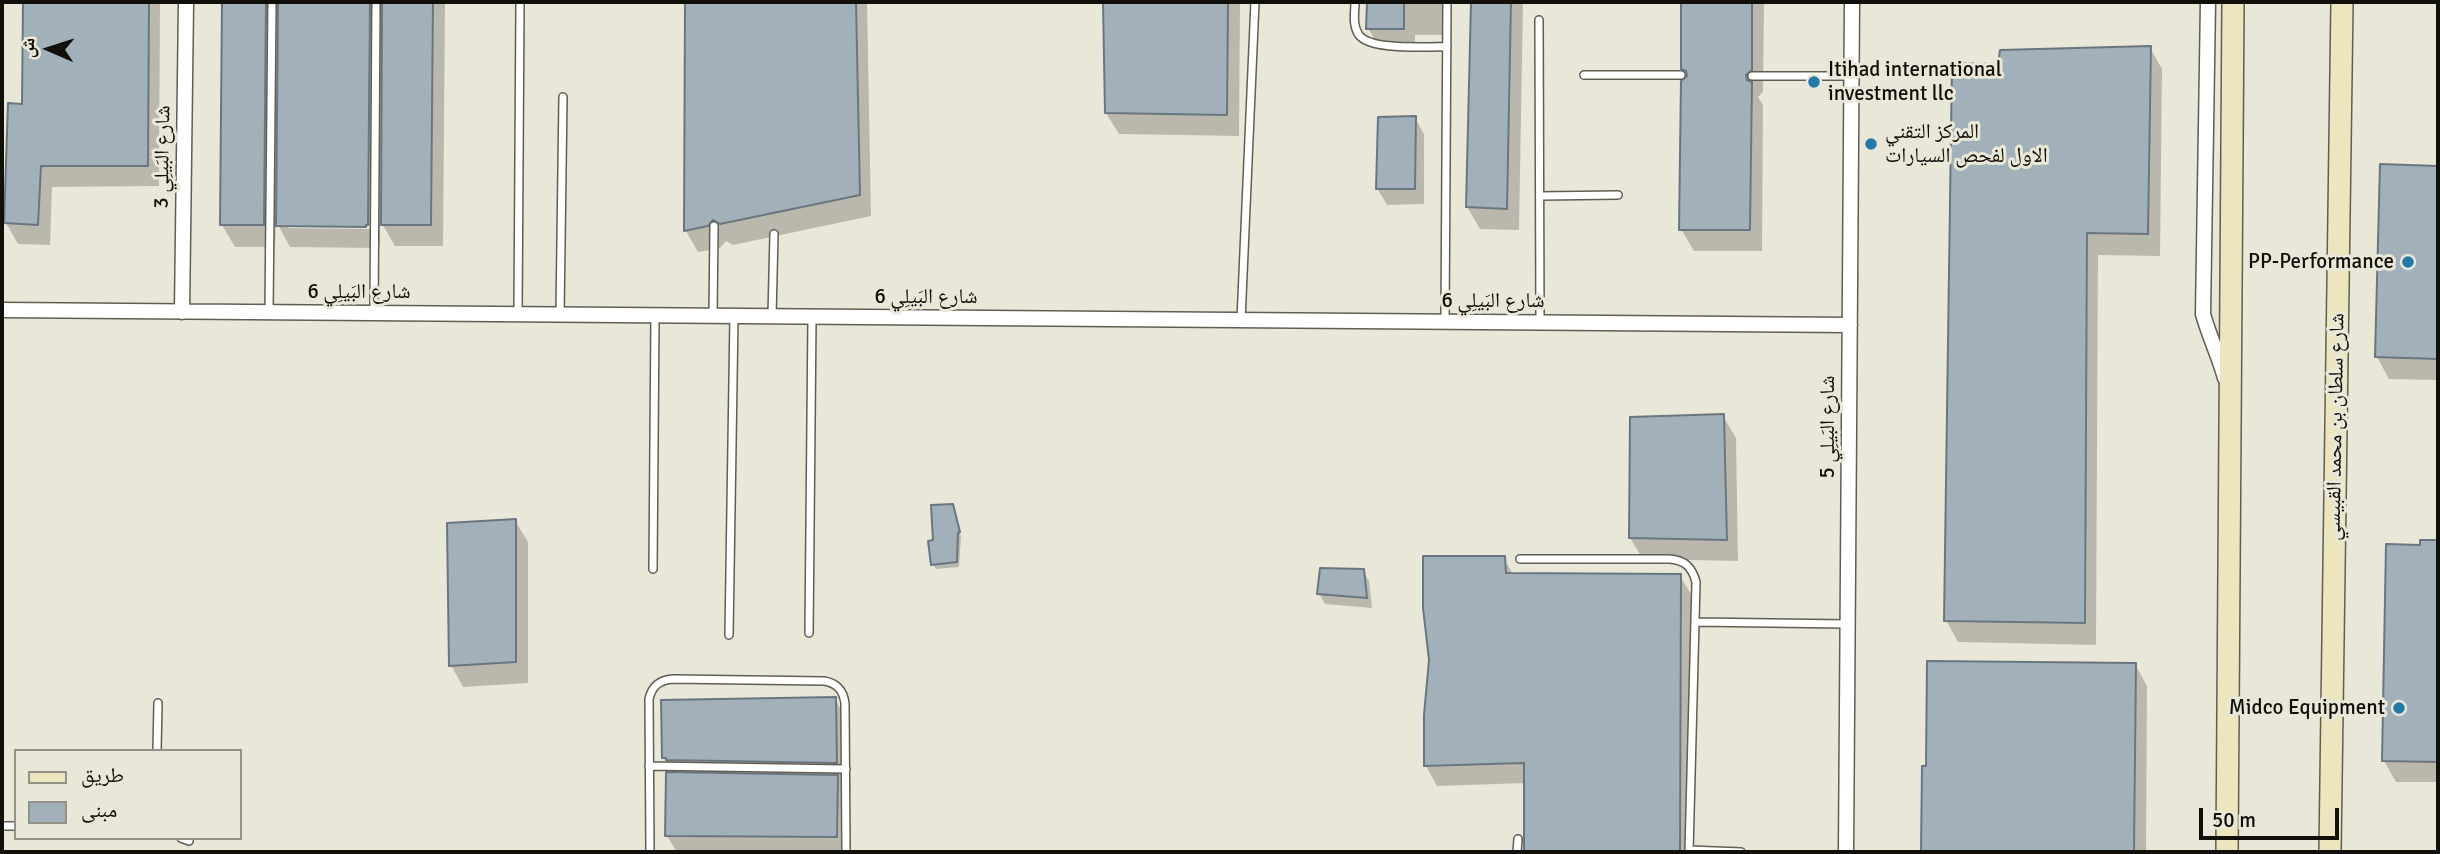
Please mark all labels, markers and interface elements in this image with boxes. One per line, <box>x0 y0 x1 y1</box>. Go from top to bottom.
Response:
north arrow <box>14 14 84 84</box>
text: ش <box>16 37 41 59</box>
place label: Itihad international investment llc <box>1828 57 2002 107</box>
marker: Itihad international investment llc <box>1806 74 1822 90</box>
street label: شارع البَيلِي 3 <box>150 105 176 209</box>
place label: المركز التقني الاول لفحص السيارات <box>1885 119 2048 169</box>
marker: المركز التقني الاول لفحص السيارات <box>1863 136 1879 152</box>
place label: PP-Performance <box>2248 249 2394 275</box>
marker: PP-Performance <box>2400 254 2416 270</box>
street label: شارع البَيلِي 6 <box>307 279 411 305</box>
street label: شارع البَيلِي 6 <box>874 284 978 310</box>
street label: شارع البَيلِي 6 <box>1441 288 1545 314</box>
street label: شارع سلطان بن محمد القبيسي <box>2321 313 2351 541</box>
street label: شارع البَيلِي 5 <box>1815 375 1841 479</box>
place label: Midco Equipment <box>2229 695 2385 721</box>
marker: Midco Equipment <box>2391 700 2407 716</box>
legend <box>14 749 242 840</box>
text: طريق <box>81 762 124 788</box>
scale bar <box>2202 794 2342 838</box>
text: مبنى <box>81 797 117 823</box>
text: 50 m <box>2212 807 2256 833</box>

